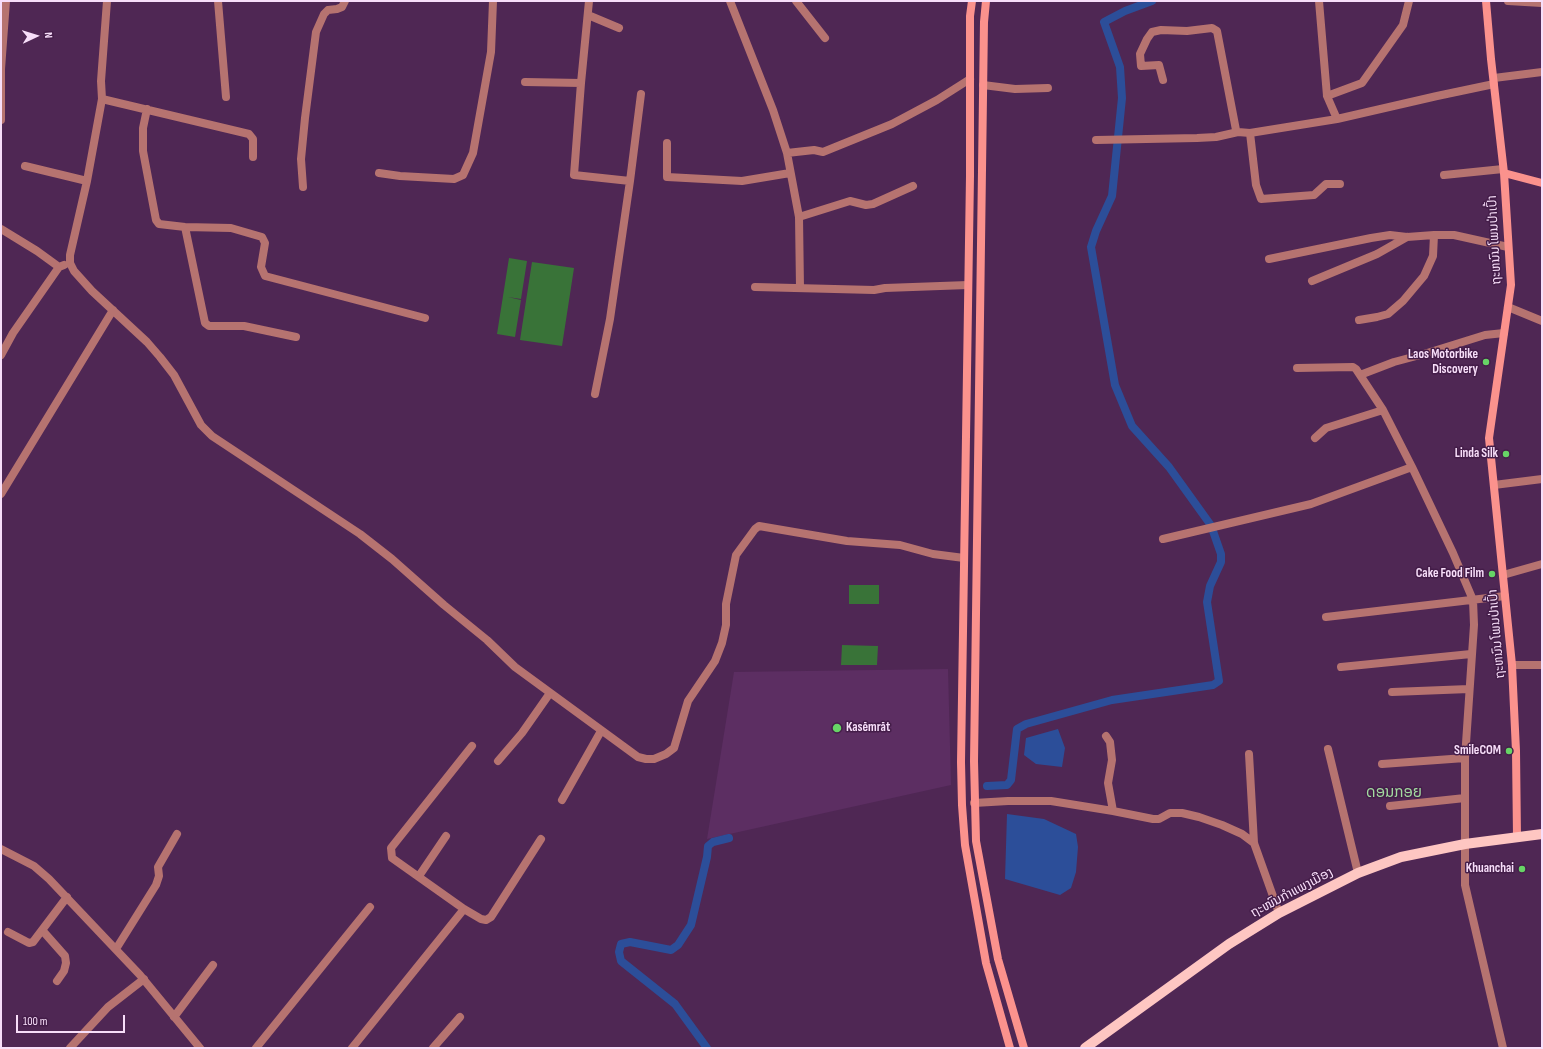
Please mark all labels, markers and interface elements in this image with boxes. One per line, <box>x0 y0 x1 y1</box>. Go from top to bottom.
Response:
north arrow <box>16 16 56 56</box>
text: N <box>42 32 55 39</box>
street label: ຖະຫນົນ ໂພນປ່າເປົ້າ <box>1485 195 1505 285</box>
place label: Laos Motorbike Discovery <box>1408 347 1478 378</box>
marker: Laos Motorbike Discovery <box>1481 357 1491 367</box>
place label: Linda Silk <box>1455 446 1498 462</box>
marker: Linda Silk <box>1501 449 1511 459</box>
place label: Cake Food Film <box>1416 566 1484 582</box>
marker: Cake Food Film <box>1487 569 1497 579</box>
street label: ຖະຫນົນ ໂພນປ່າເປົ້າ <box>1485 589 1509 679</box>
place label: Kasēmrāt <box>846 720 890 736</box>
marker: Kasēmrāt <box>831 722 843 734</box>
place label: SmileCOM <box>1454 743 1501 759</box>
marker: SmileCOM <box>1504 746 1514 756</box>
district label: ດອນກອຍ <box>1366 784 1422 802</box>
place label: Khuanchai <box>1466 861 1514 877</box>
marker: Khuanchai <box>1517 864 1527 874</box>
street label: ຖະໜົນກຳແພງເມືອງ <box>1248 865 1336 921</box>
scale bar <box>18 1007 127 1033</box>
text: 100 m <box>23 1014 48 1029</box>

